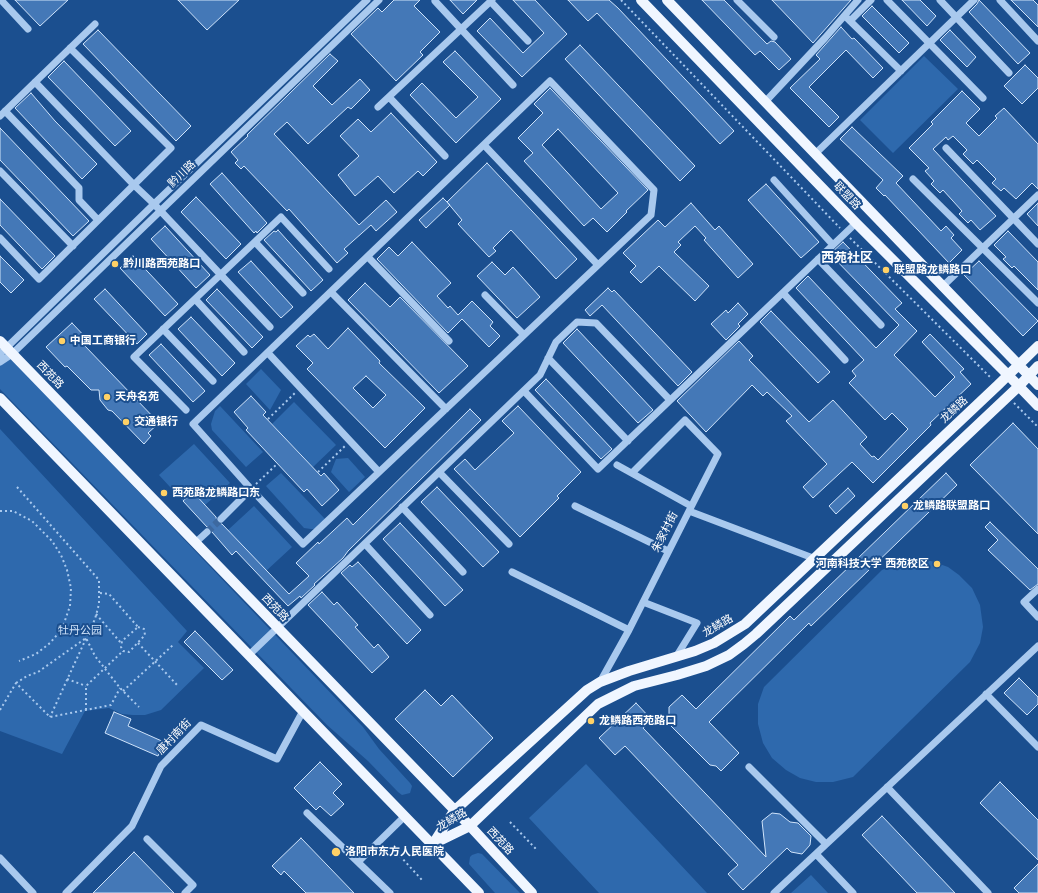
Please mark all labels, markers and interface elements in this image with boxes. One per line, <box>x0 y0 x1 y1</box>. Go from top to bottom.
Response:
street label: 黔川路 <box>166 158 198 190</box>
street label: 联盟路 <box>831 180 863 212</box>
district label: 西苑社区 <box>821 250 873 266</box>
place label: 黔川路西苑路口 <box>123 257 200 271</box>
marker: 黔川路西苑路口 <box>110 259 120 269</box>
place label: 联盟路龙鳞路口 <box>894 263 971 277</box>
marker: 联盟路龙鳞路口 <box>881 265 891 275</box>
place label: 中国工商银行 <box>70 334 136 348</box>
marker: 中国工商银行 <box>57 336 67 346</box>
street label: 西苑路 <box>34 359 66 391</box>
place label: 天舟名苑 <box>115 390 159 404</box>
marker: 天舟名苑 <box>102 392 112 402</box>
street label: 龙鳞路 <box>937 394 971 426</box>
place label: 交通银行 <box>134 415 178 429</box>
marker: 交通银行 <box>121 417 131 427</box>
place label: 西苑路龙鳞路口东 <box>172 486 260 500</box>
marker: 西苑路龙鳞路口东 <box>159 488 169 498</box>
place label: 龙鳞路联盟路口 <box>913 499 990 513</box>
marker: 龙鳞路联盟路口 <box>900 501 910 511</box>
street label: 朱家村街 <box>649 509 681 555</box>
place label: 河南科技大学 西苑校区 <box>816 557 929 571</box>
marker: 河南科技大学 西苑校区 <box>932 559 942 569</box>
street label: 西苑路 <box>259 592 291 624</box>
street label: 龙鳞路 <box>700 612 736 640</box>
park label: 牡丹公园 <box>58 624 102 638</box>
place label: 龙鳞路西苑路口 <box>599 714 676 728</box>
marker: 龙鳞路西苑路口 <box>586 716 596 726</box>
street label: 唐村南街 <box>154 717 194 757</box>
street label: 龙鳞路 <box>434 806 470 834</box>
street label: 西苑路 <box>484 824 516 858</box>
place label: 洛阳市东方人民医院 <box>345 845 444 859</box>
marker: 洛阳市东方人民医院 <box>330 846 342 858</box>

